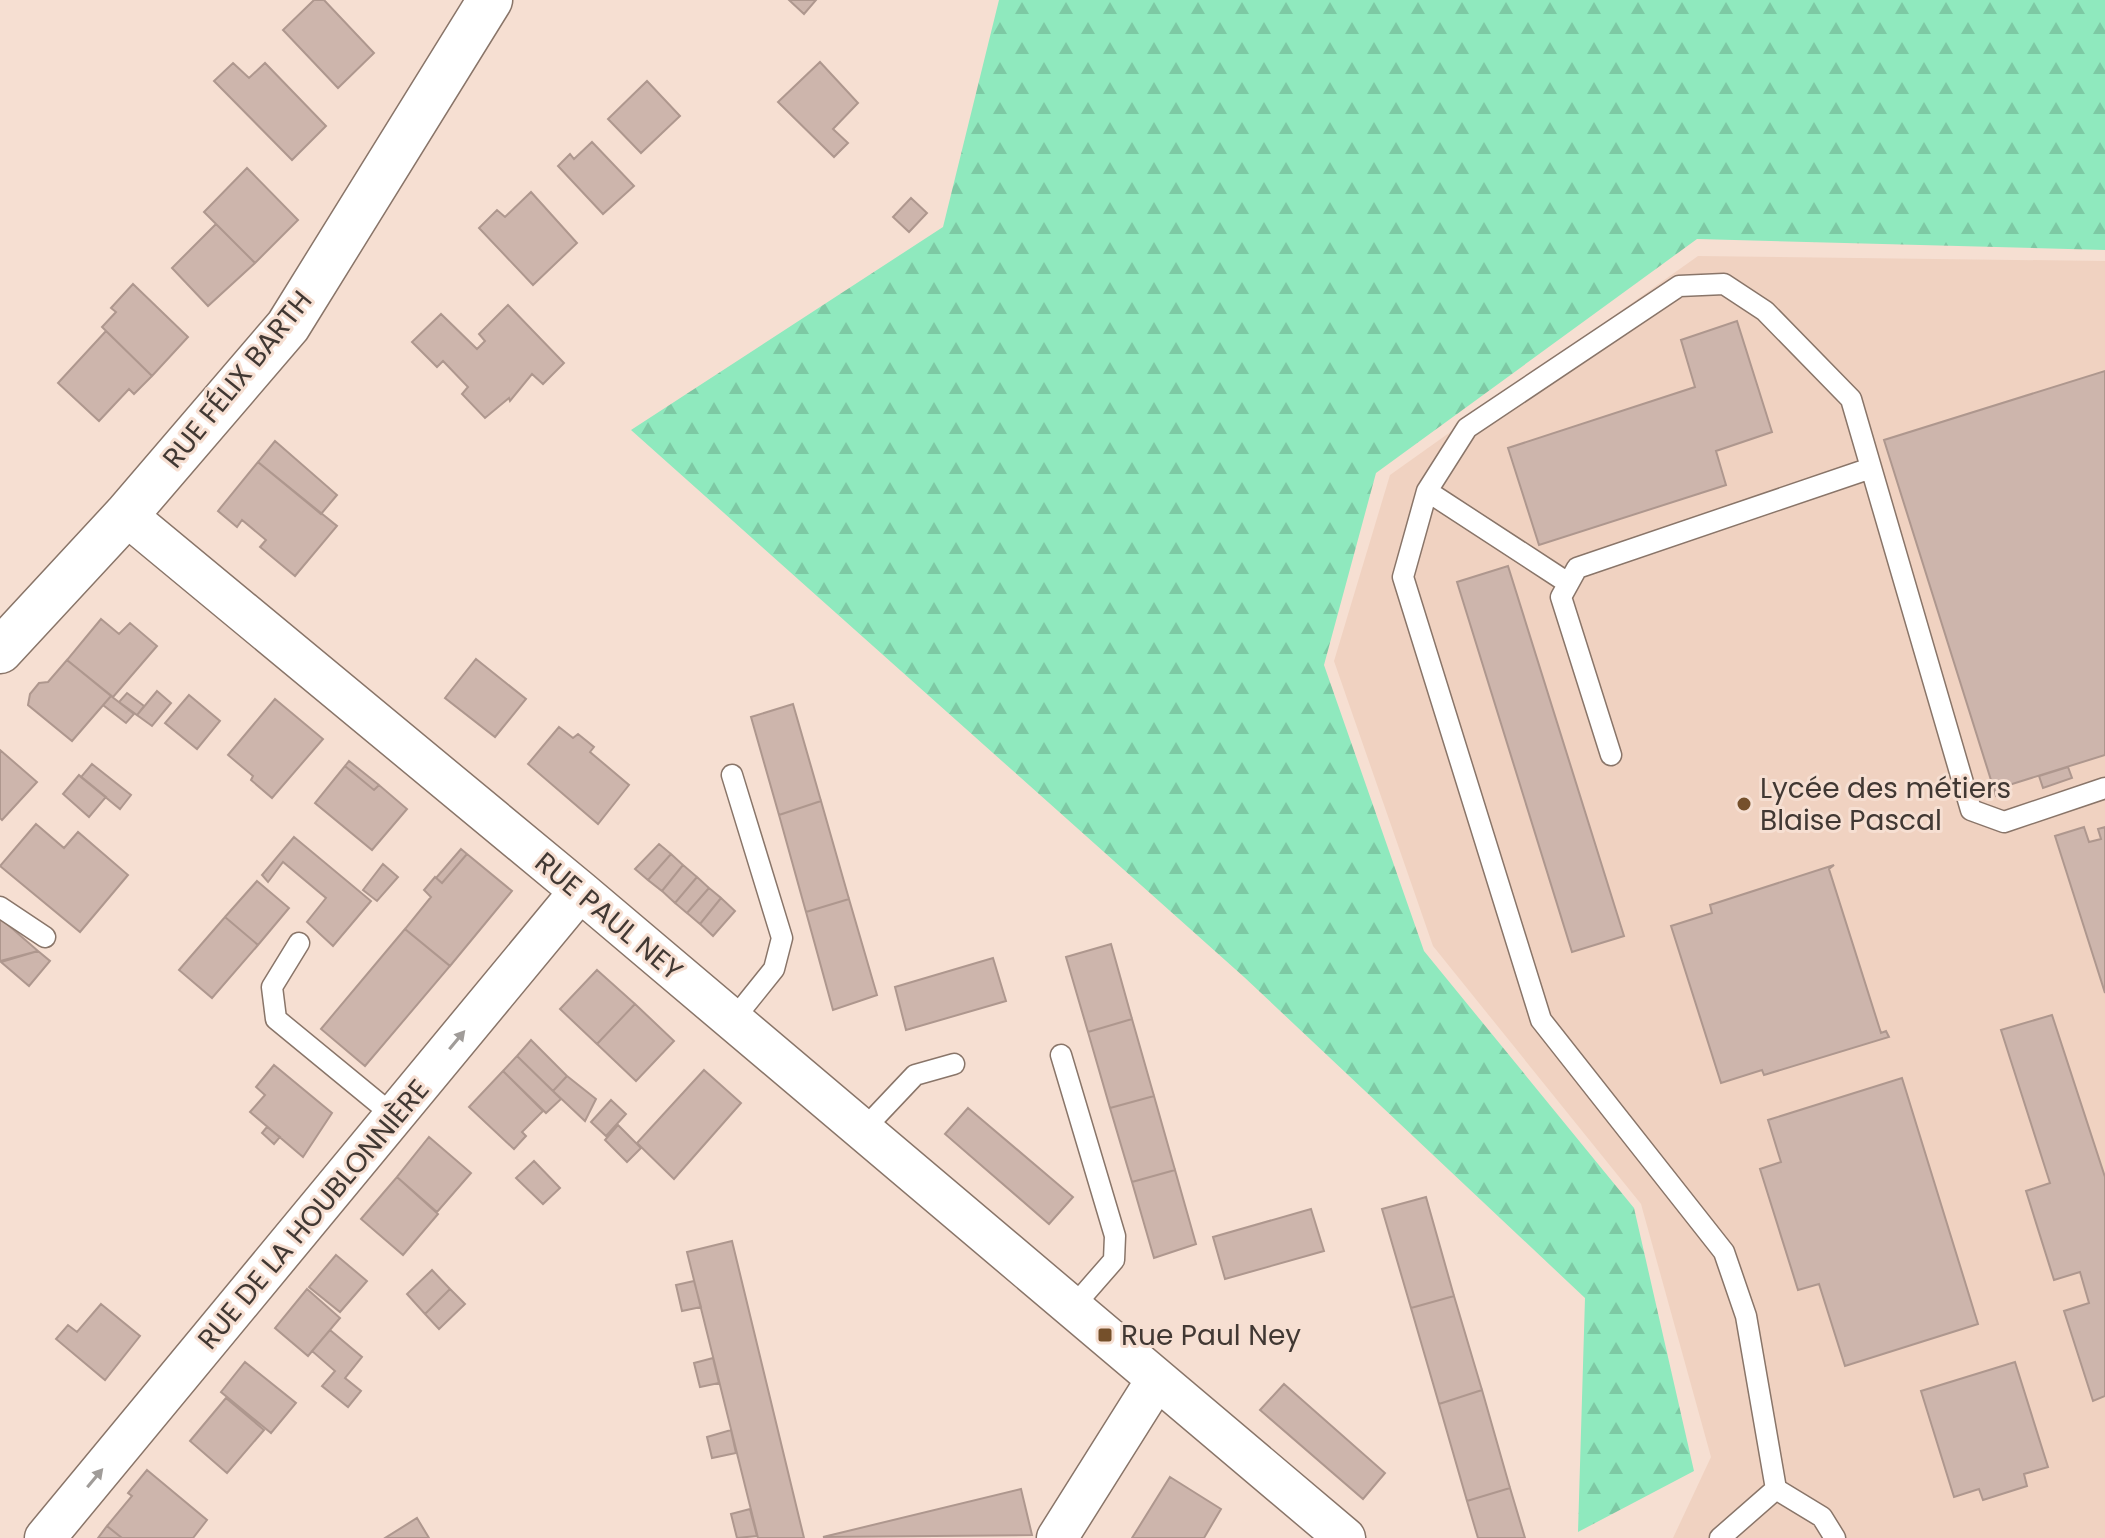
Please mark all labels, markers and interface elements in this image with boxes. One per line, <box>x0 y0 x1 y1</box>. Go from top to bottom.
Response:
street label: RUE FÉLIX BARTH <box>154 282 321 476</box>
place label: Lycée des métiers Blaise Pascal <box>1760 769 2011 840</box>
marker: Lycée des métiers Blaise Pascal <box>1735 795 1753 813</box>
street label: RUE PAUL NEY <box>527 843 691 990</box>
one-way arrow <box>448 1030 465 1050</box>
street label: RUE DE LA HOUBLONNIÈRE <box>189 1071 438 1358</box>
place label: Rue Paul Ney <box>1121 1316 1301 1355</box>
marker: Rue Paul Ney <box>1096 1326 1114 1344</box>
one-way arrow <box>86 1468 103 1488</box>

